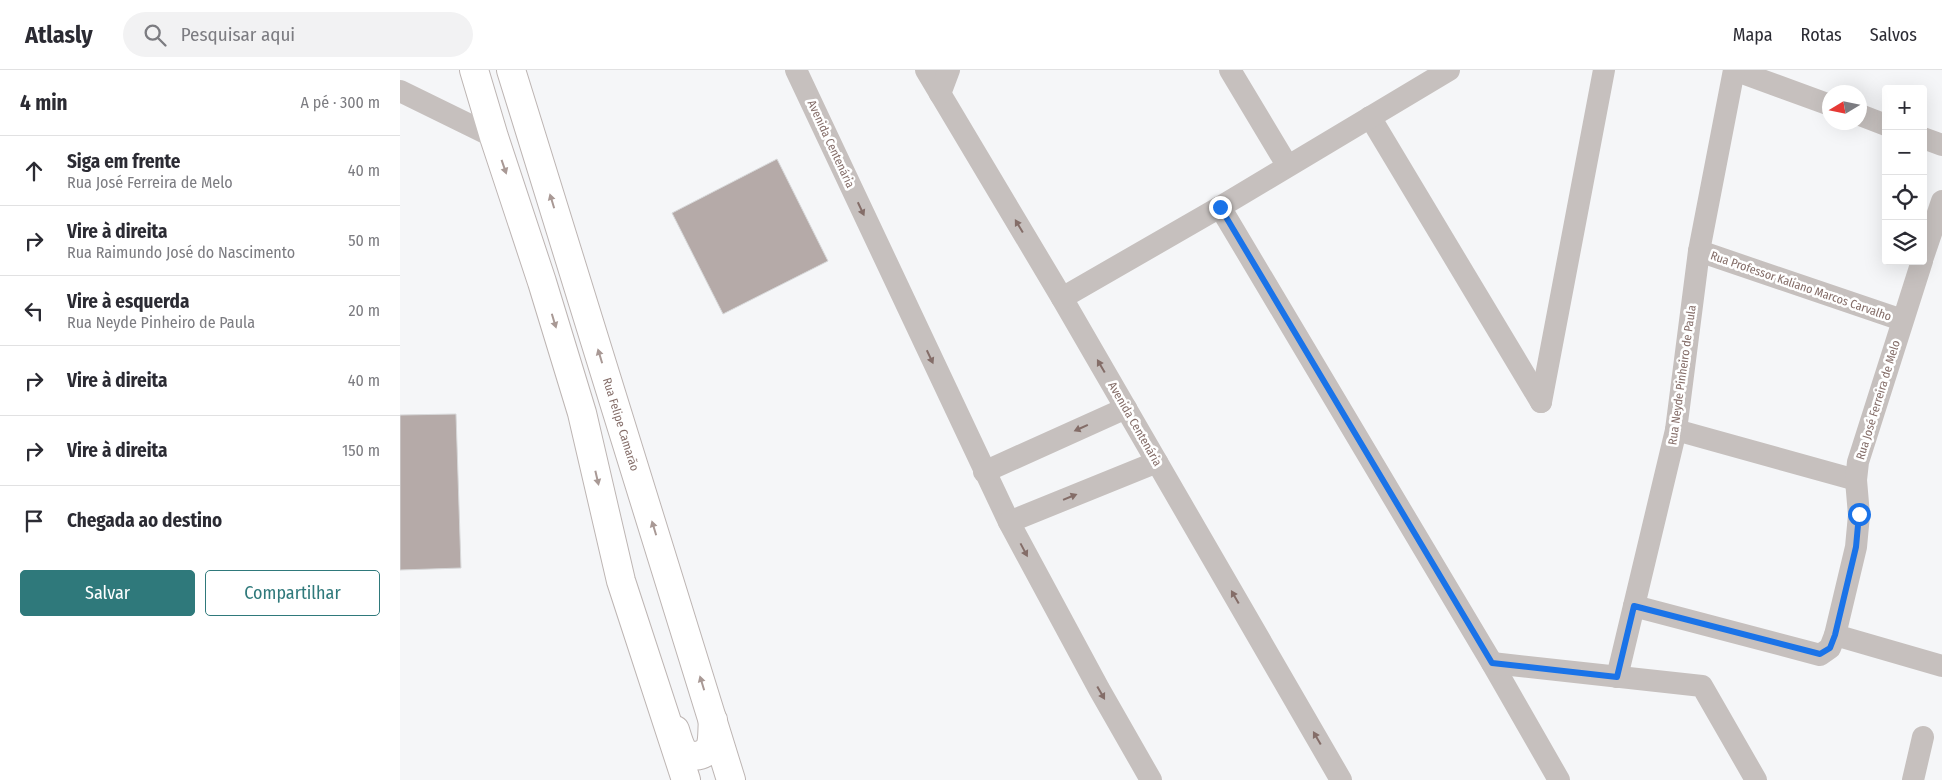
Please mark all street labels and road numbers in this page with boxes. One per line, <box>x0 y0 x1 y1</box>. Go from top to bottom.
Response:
street label: Avenida Centenária <box>805 98 857 190</box>
street label: Rua Professor Kaliano Marcos Carvalho <box>1709 248 1893 324</box>
street label: Rua Neyde Pinheiro de Paula <box>1665 304 1699 446</box>
street label: Rua José Ferreira de Melo <box>1853 339 1903 461</box>
street label: Rua Felipe Camarão <box>600 376 642 473</box>
street label: Avenida Centenária <box>1105 379 1165 469</box>

